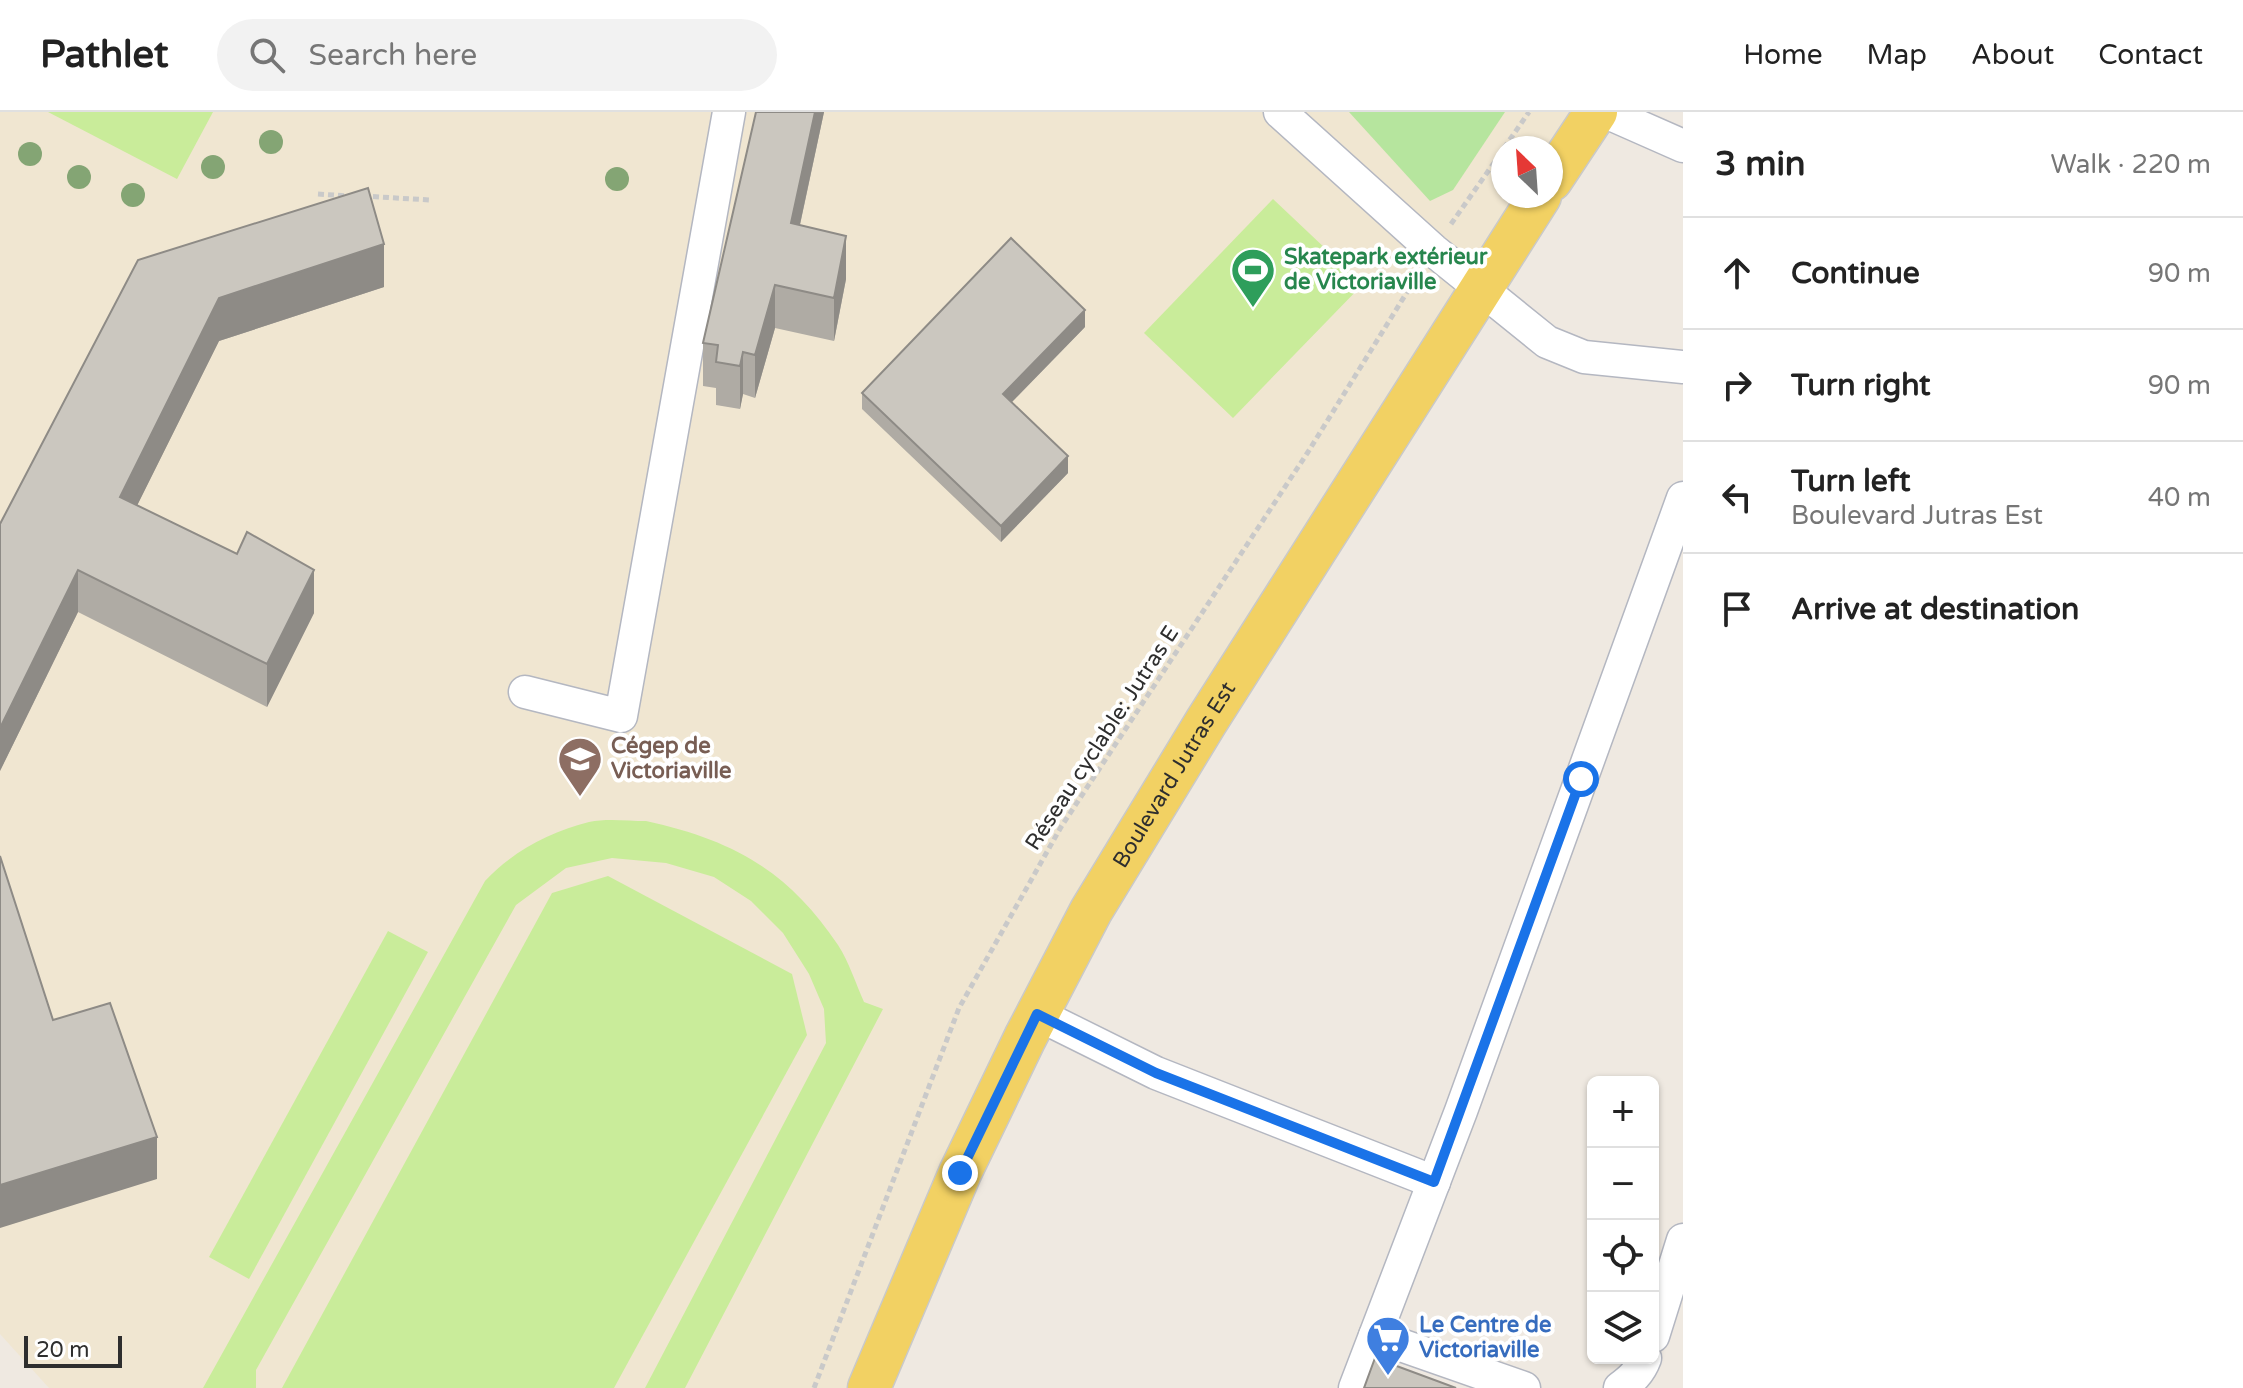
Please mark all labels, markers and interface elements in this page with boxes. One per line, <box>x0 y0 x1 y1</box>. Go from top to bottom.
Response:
search box <box>217 19 777 91</box>
text: Pathlet <box>40 32 169 78</box>
icon: search <box>245 33 289 77</box>
text: Search here <box>309 37 477 74</box>
text: Home <box>1743 38 1823 72</box>
text: Map <box>1867 38 1927 72</box>
text: About <box>1971 38 2054 72</box>
text: Contact <box>2098 38 2203 72</box>
north arrow <box>1491 136 1563 208</box>
text: 3 min <box>1715 144 1806 185</box>
text: Walk · 220 m <box>2051 149 2211 180</box>
place label: Skatepark extérieur de Victoriaville <box>1284 244 1488 295</box>
sports icon: Skatepark extérieur de Victoriaville <box>1229 246 1277 309</box>
icon: ahead <box>1715 251 1759 295</box>
text: Continue <box>1791 255 1920 292</box>
text: 90 m <box>2148 258 2211 289</box>
icon: right <box>1715 363 1759 407</box>
text: Turn right <box>1791 367 1931 404</box>
text: 90 m <box>2148 370 2211 401</box>
text: Turn left <box>1791 463 1910 500</box>
icon: left <box>1715 475 1759 519</box>
text: 40 m <box>2148 482 2211 513</box>
text: Boulevard Jutras Est <box>1791 500 2043 531</box>
icon: arrive <box>1715 587 1759 631</box>
text: Arrive at destination <box>1791 591 2079 628</box>
street label: Réseau cyclable: Jutras E <box>1020 621 1184 855</box>
street label: Boulevard Jutras Est <box>1107 677 1241 873</box>
place label: Cégep de Victoriaville <box>611 733 732 784</box>
school or university icon: Cégep de Victoriaville <box>556 735 604 798</box>
route start <box>1563 761 1599 797</box>
map controls <box>1587 1076 1659 1364</box>
button: + <box>1587 1076 1659 1148</box>
button: − <box>1587 1148 1659 1220</box>
route end <box>942 1155 978 1191</box>
button: locate <box>1587 1220 1659 1292</box>
button: layers <box>1587 1292 1659 1364</box>
place label: Le Centre de Victoriaville <box>1419 1312 1551 1363</box>
supermarket icon: Le Centre de Victoriaville <box>1364 1314 1412 1377</box>
scale bar <box>24 1332 122 1368</box>
text: 20 m <box>36 1337 90 1363</box>

